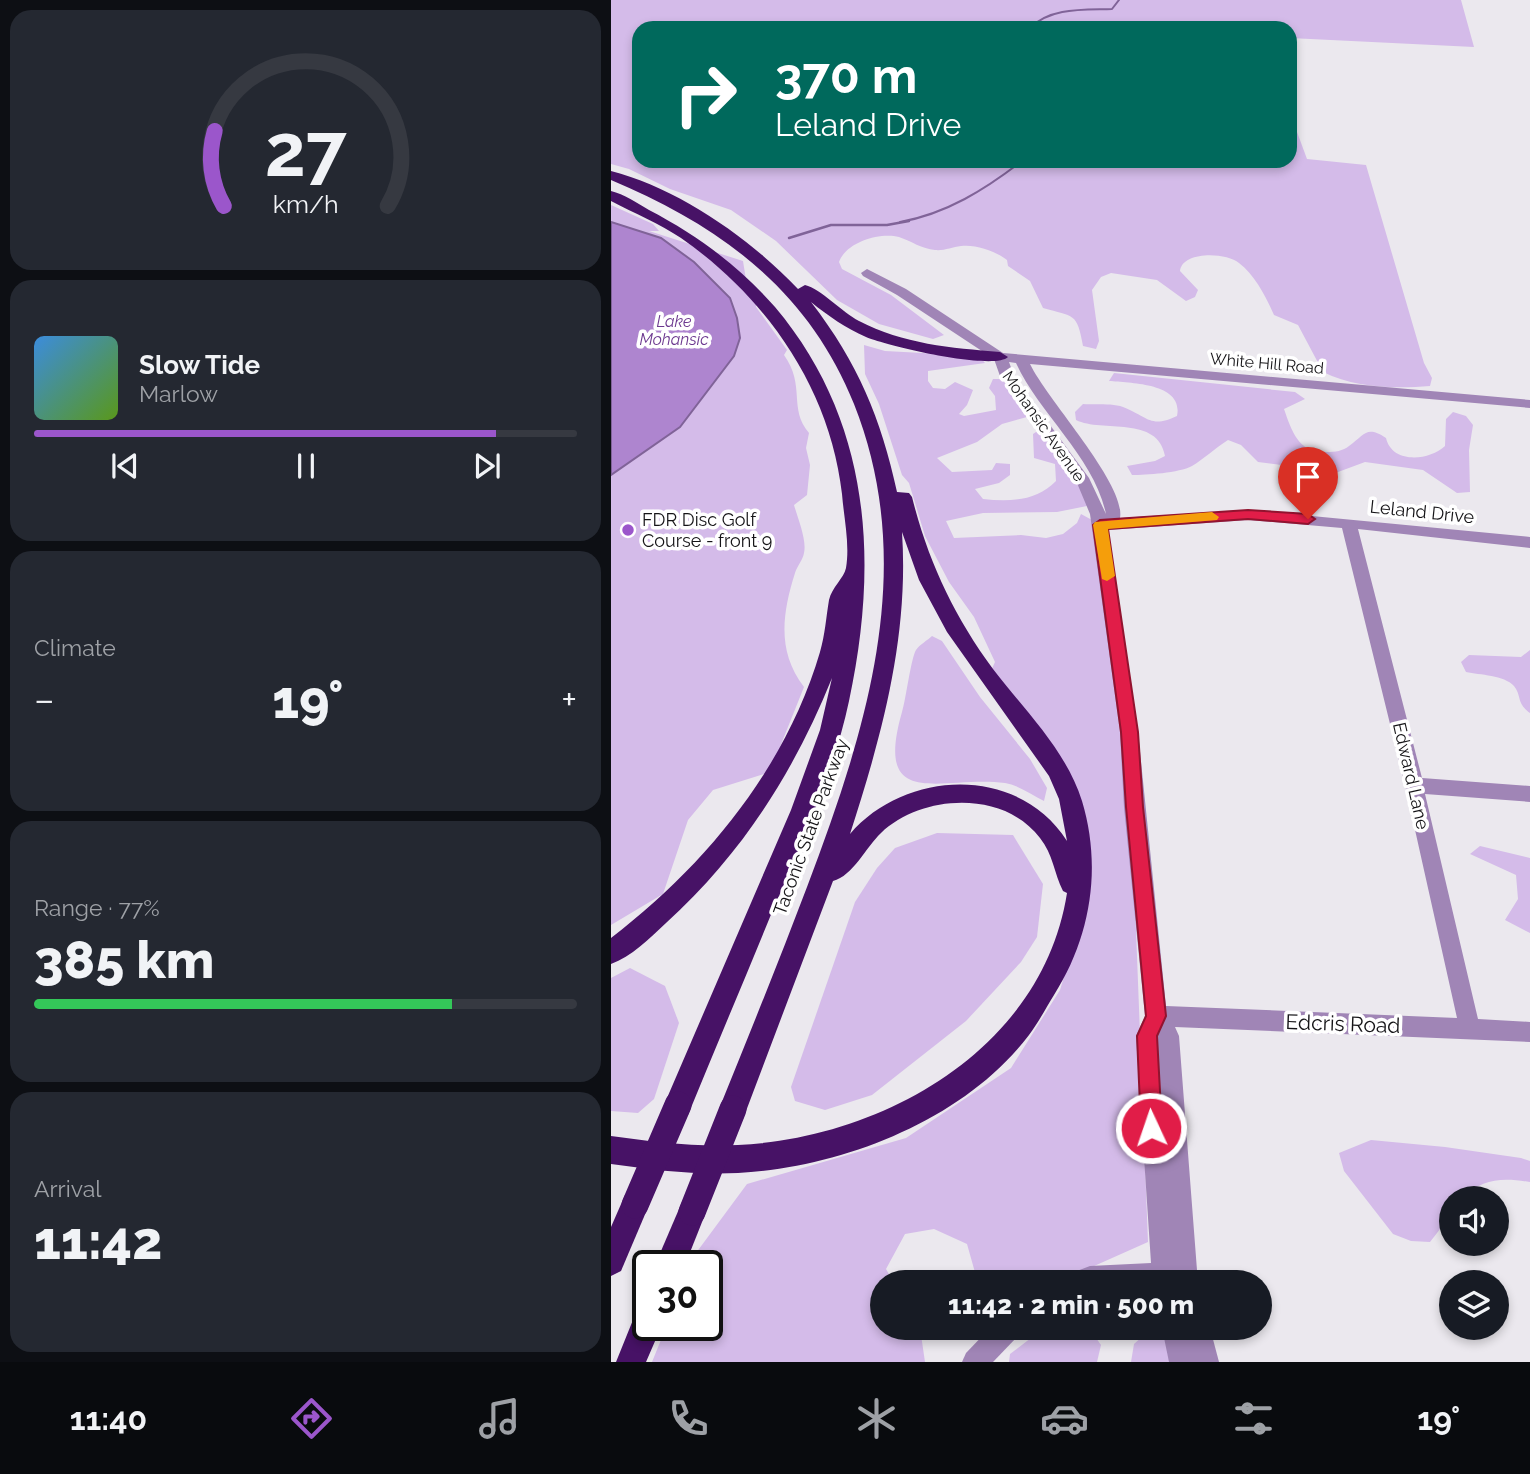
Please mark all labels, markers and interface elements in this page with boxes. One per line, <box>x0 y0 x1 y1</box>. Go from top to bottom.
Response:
text: 370 m <box>775 47 917 104</box>
icon: right <box>660 49 751 140</box>
text: Leland Drive <box>775 106 961 143</box>
text: 27 <box>265 109 347 194</box>
text: km/h <box>273 189 338 219</box>
water label: Lake Mohansic <box>639 312 709 349</box>
street label: White Hill Road <box>1209 349 1325 378</box>
text: Slow Tide <box>139 350 260 380</box>
street label: Mohansic Avenue <box>998 367 1089 485</box>
text: Marlow <box>139 380 218 407</box>
icon: previous <box>106 447 144 485</box>
icon: pause <box>287 447 325 485</box>
icon: next <box>468 447 506 485</box>
pin <box>1278 447 1338 519</box>
icon: arrive <box>1289 458 1327 496</box>
street label: Leland Drive <box>1369 496 1476 527</box>
place label: FDR Disc Golf Course - front 9 <box>642 509 772 551</box>
marker: FDR Disc Golf Course - front 9 <box>620 522 636 538</box>
text: Climate <box>34 634 116 661</box>
text: 19° <box>272 669 344 730</box>
text: − <box>34 677 54 722</box>
text: + <box>561 677 577 722</box>
street label: Edward Lane <box>1389 720 1434 832</box>
street label: Taconic State Parkway <box>769 735 852 918</box>
text: Range · 77% <box>34 894 160 921</box>
text: 385 km <box>34 929 215 990</box>
street label: Edcris Road <box>1285 1009 1401 1038</box>
position arrow <box>1114 1091 1188 1165</box>
text: Arrival <box>34 1175 101 1202</box>
map controls <box>1439 1186 1509 1340</box>
button: sound <box>1439 1186 1509 1256</box>
text: 11:42 <box>34 1210 162 1271</box>
speed limit sign: 30 <box>632 1250 723 1341</box>
button: layers <box>1439 1270 1509 1340</box>
text: 11:42 · 2 min · 500 m <box>948 1290 1194 1320</box>
icon: directions <box>287 1394 336 1443</box>
icon: music <box>475 1394 524 1443</box>
icon: phone <box>664 1394 713 1443</box>
icon: climate <box>852 1394 901 1443</box>
icon: car <box>1040 1394 1089 1443</box>
icon: filters <box>1229 1394 1278 1443</box>
text: 11:40 <box>70 1400 147 1437</box>
text: 19° <box>1417 1400 1460 1437</box>

